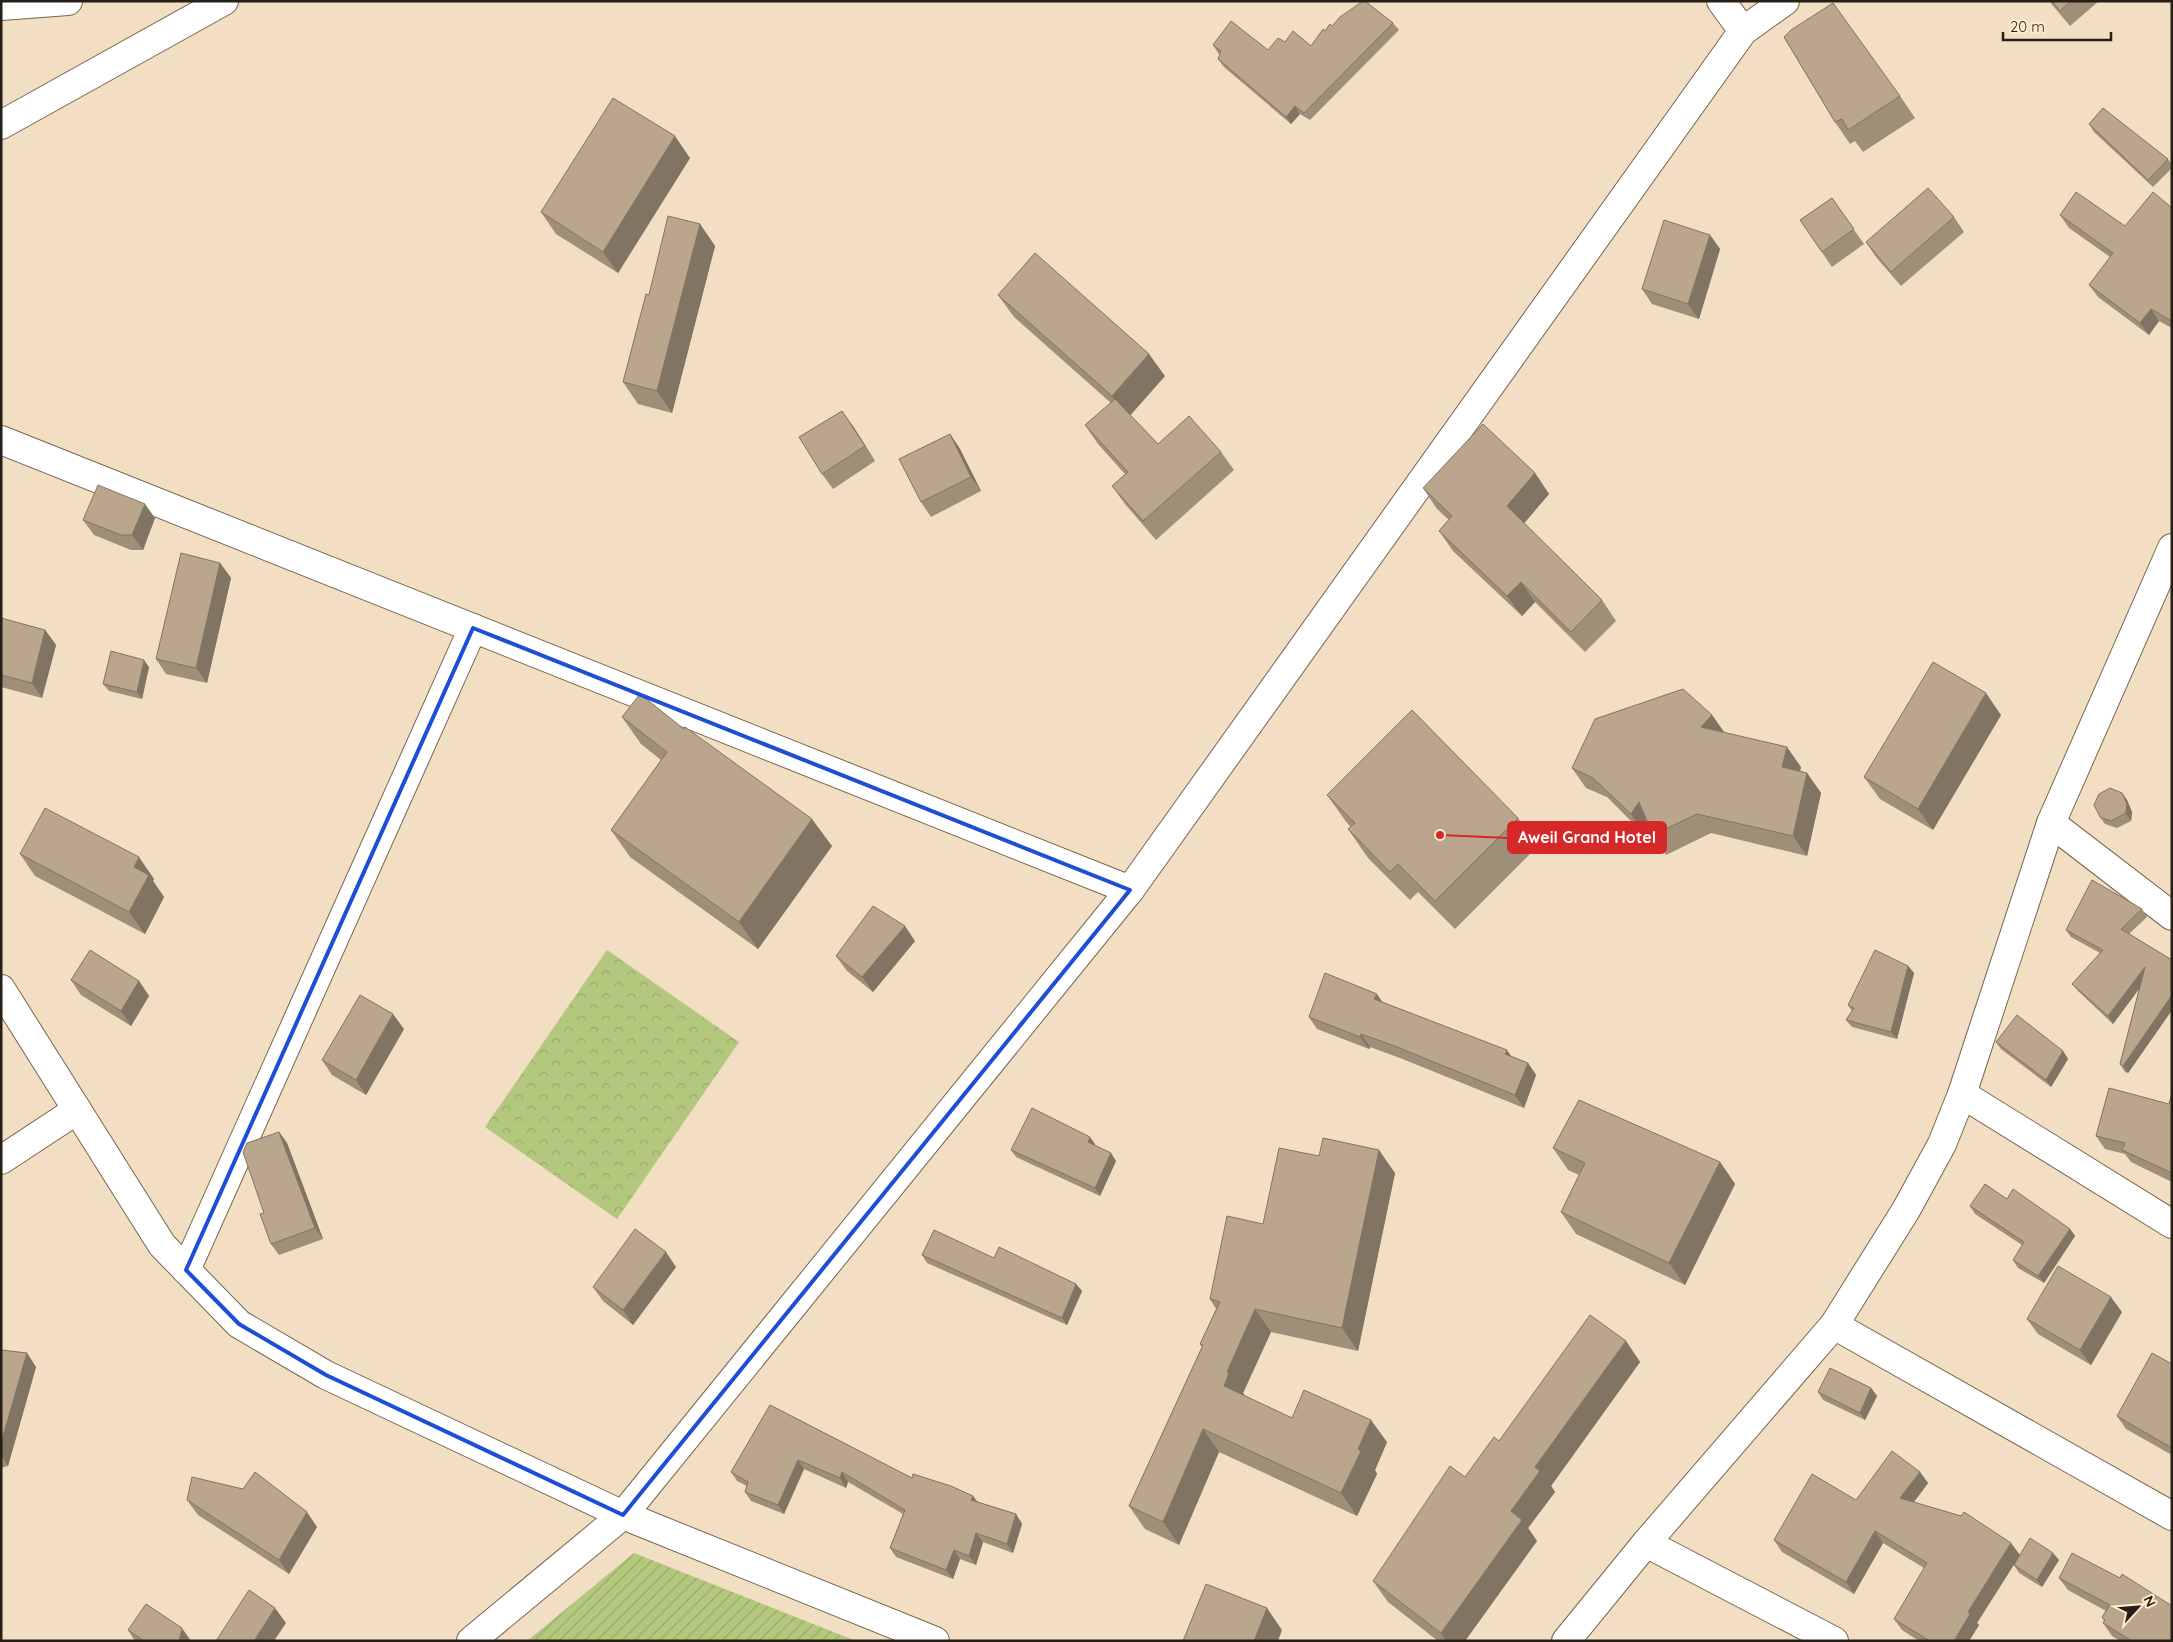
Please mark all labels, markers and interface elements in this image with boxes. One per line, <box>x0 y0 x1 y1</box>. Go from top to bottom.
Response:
scale bar <box>2003 10 2110 42</box>
text: 20 m <box>2010 17 2045 36</box>
callout: Aweil Grand Hotel <box>1508 822 1666 853</box>
text: Aweil Grand Hotel <box>1518 827 1656 847</box>
north arrow <box>2113 1582 2163 1632</box>
text: N <box>2139 1593 2160 1610</box>

